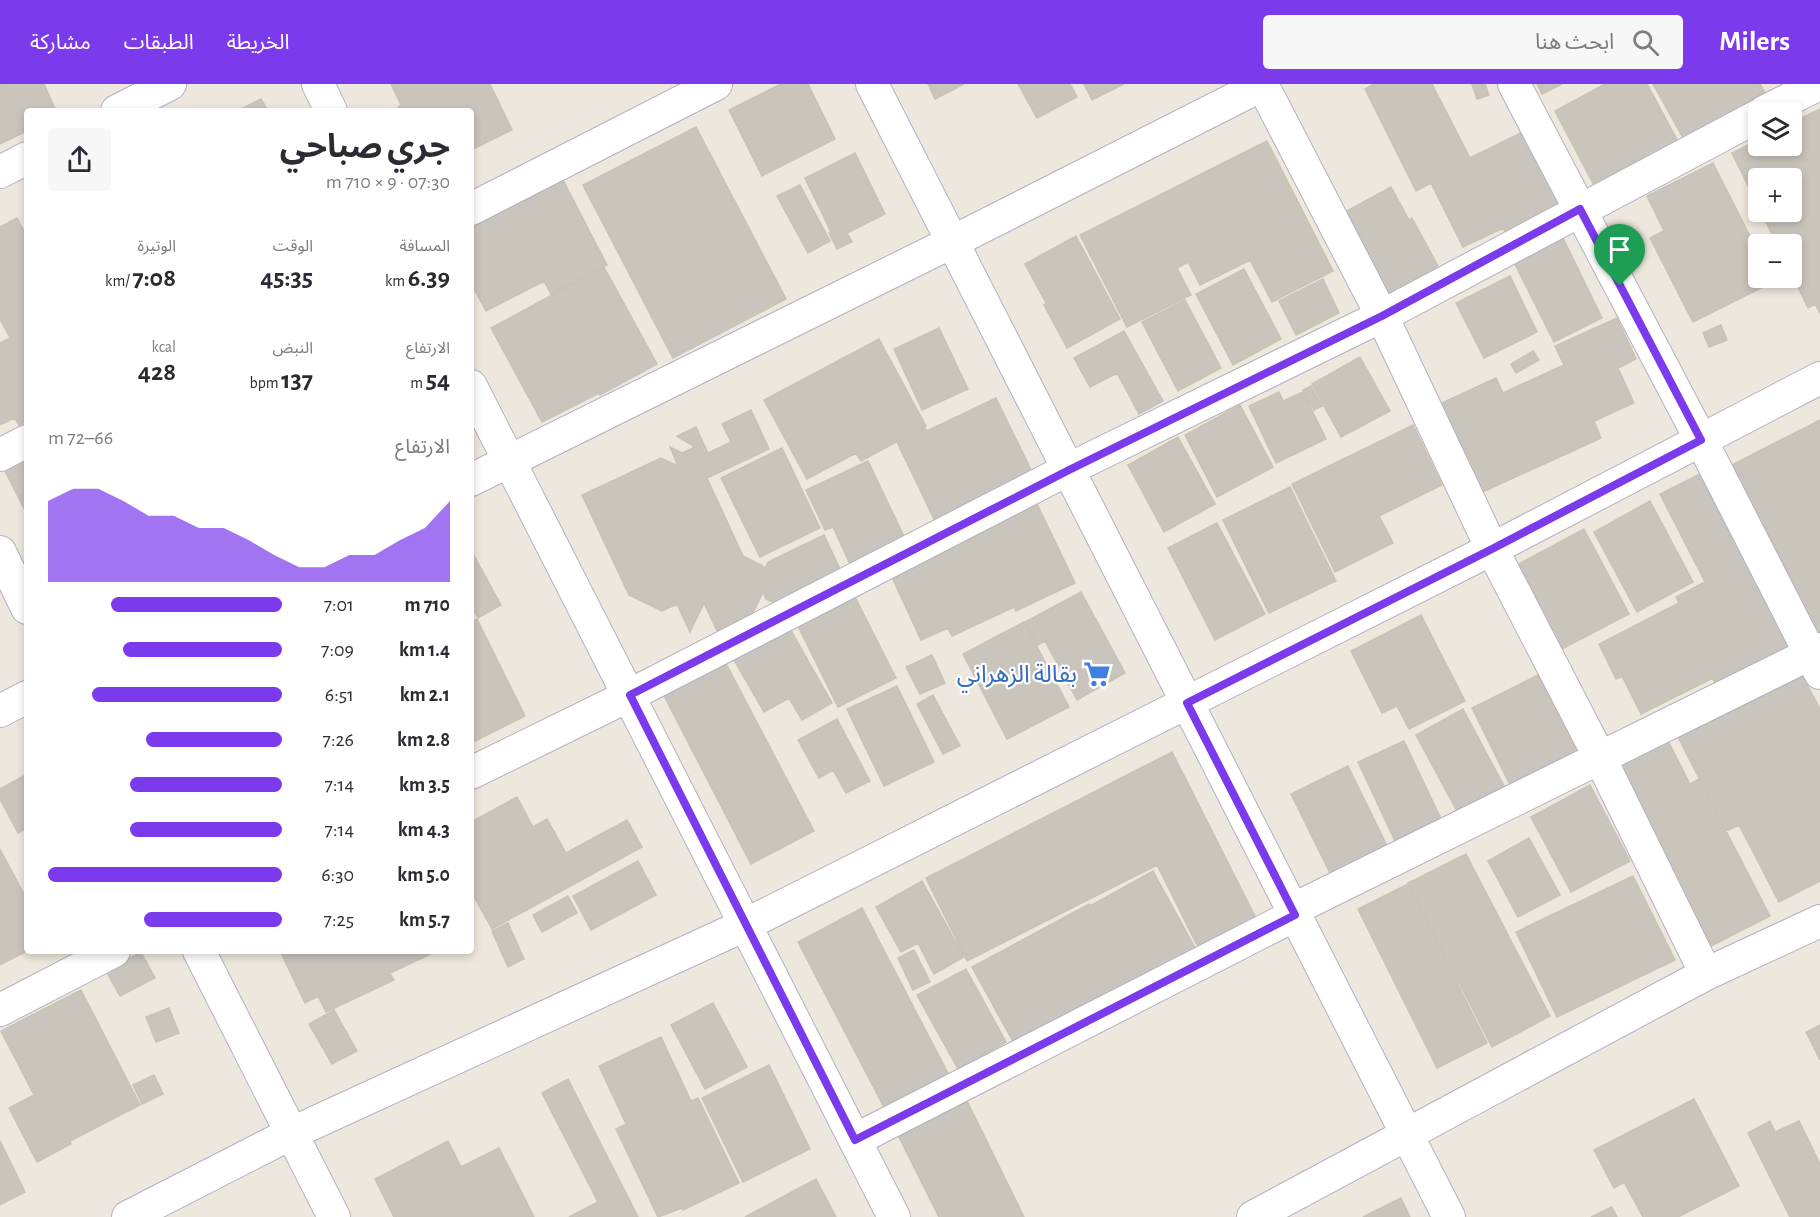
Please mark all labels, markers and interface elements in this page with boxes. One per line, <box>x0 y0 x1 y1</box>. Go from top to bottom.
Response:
search box <box>1263 15 1683 69</box>
icon: search <box>1629 26 1662 59</box>
text: Milers <box>1719 28 1790 56</box>
text: ابحث هنا <box>1535 31 1614 53</box>
text: مشاركة <box>30 32 91 53</box>
text: الطبقات <box>124 32 194 53</box>
text: الخريطة <box>227 32 290 53</box>
map controls <box>1748 102 1802 288</box>
button: layers <box>1748 102 1802 156</box>
button: share <box>48 128 111 191</box>
text: جري صباحي <box>280 131 450 164</box>
button: + <box>1748 168 1802 222</box>
text: 07:30 · 9 × 710 m <box>326 172 450 192</box>
pin <box>1594 224 1645 286</box>
icon: arrive <box>1603 233 1636 266</box>
button: − <box>1748 234 1802 288</box>
text: الوتيرة <box>138 238 176 254</box>
text: الوقت <box>273 238 313 254</box>
text: المسافة <box>400 238 450 254</box>
text: 7:08 <box>132 265 176 291</box>
text: 45:35 <box>260 265 313 291</box>
text: 6.39 <box>408 265 450 291</box>
text: /km <box>105 273 132 289</box>
text: km <box>385 273 408 289</box>
text: kcal <box>152 339 176 355</box>
text: النبض <box>272 340 313 356</box>
text: الارتفاع <box>406 340 450 356</box>
text: 428 <box>138 359 176 385</box>
text: 137 <box>281 367 313 393</box>
text: 54 <box>426 367 450 393</box>
text: bpm <box>250 375 281 391</box>
text: m <box>410 375 426 391</box>
text: 66–72 m <box>48 428 113 448</box>
text: الارتفاع <box>395 437 450 457</box>
text: 7:01 <box>324 595 354 615</box>
text: 710 m <box>405 595 450 615</box>
text: 7:09 <box>321 640 354 660</box>
text: 1.4 km <box>399 640 450 660</box>
supermarket icon: بقالة الزهراني <box>1082 659 1112 689</box>
place label: بقالة الزهراني <box>957 663 1077 693</box>
text: 6:51 <box>325 685 354 705</box>
text: 2.1 km <box>400 685 450 705</box>
text: 7:26 <box>323 730 354 750</box>
text: 2.8 km <box>397 730 450 750</box>
text: 7:14 <box>325 775 354 795</box>
text: 3.5 km <box>399 775 450 795</box>
text: 7:14 <box>325 820 354 840</box>
text: 4.3 km <box>398 820 450 840</box>
text: 6:30 <box>321 865 354 885</box>
text: 5.0 km <box>397 865 450 885</box>
text: 7:25 <box>324 910 354 930</box>
text: 5.7 km <box>399 910 450 930</box>

